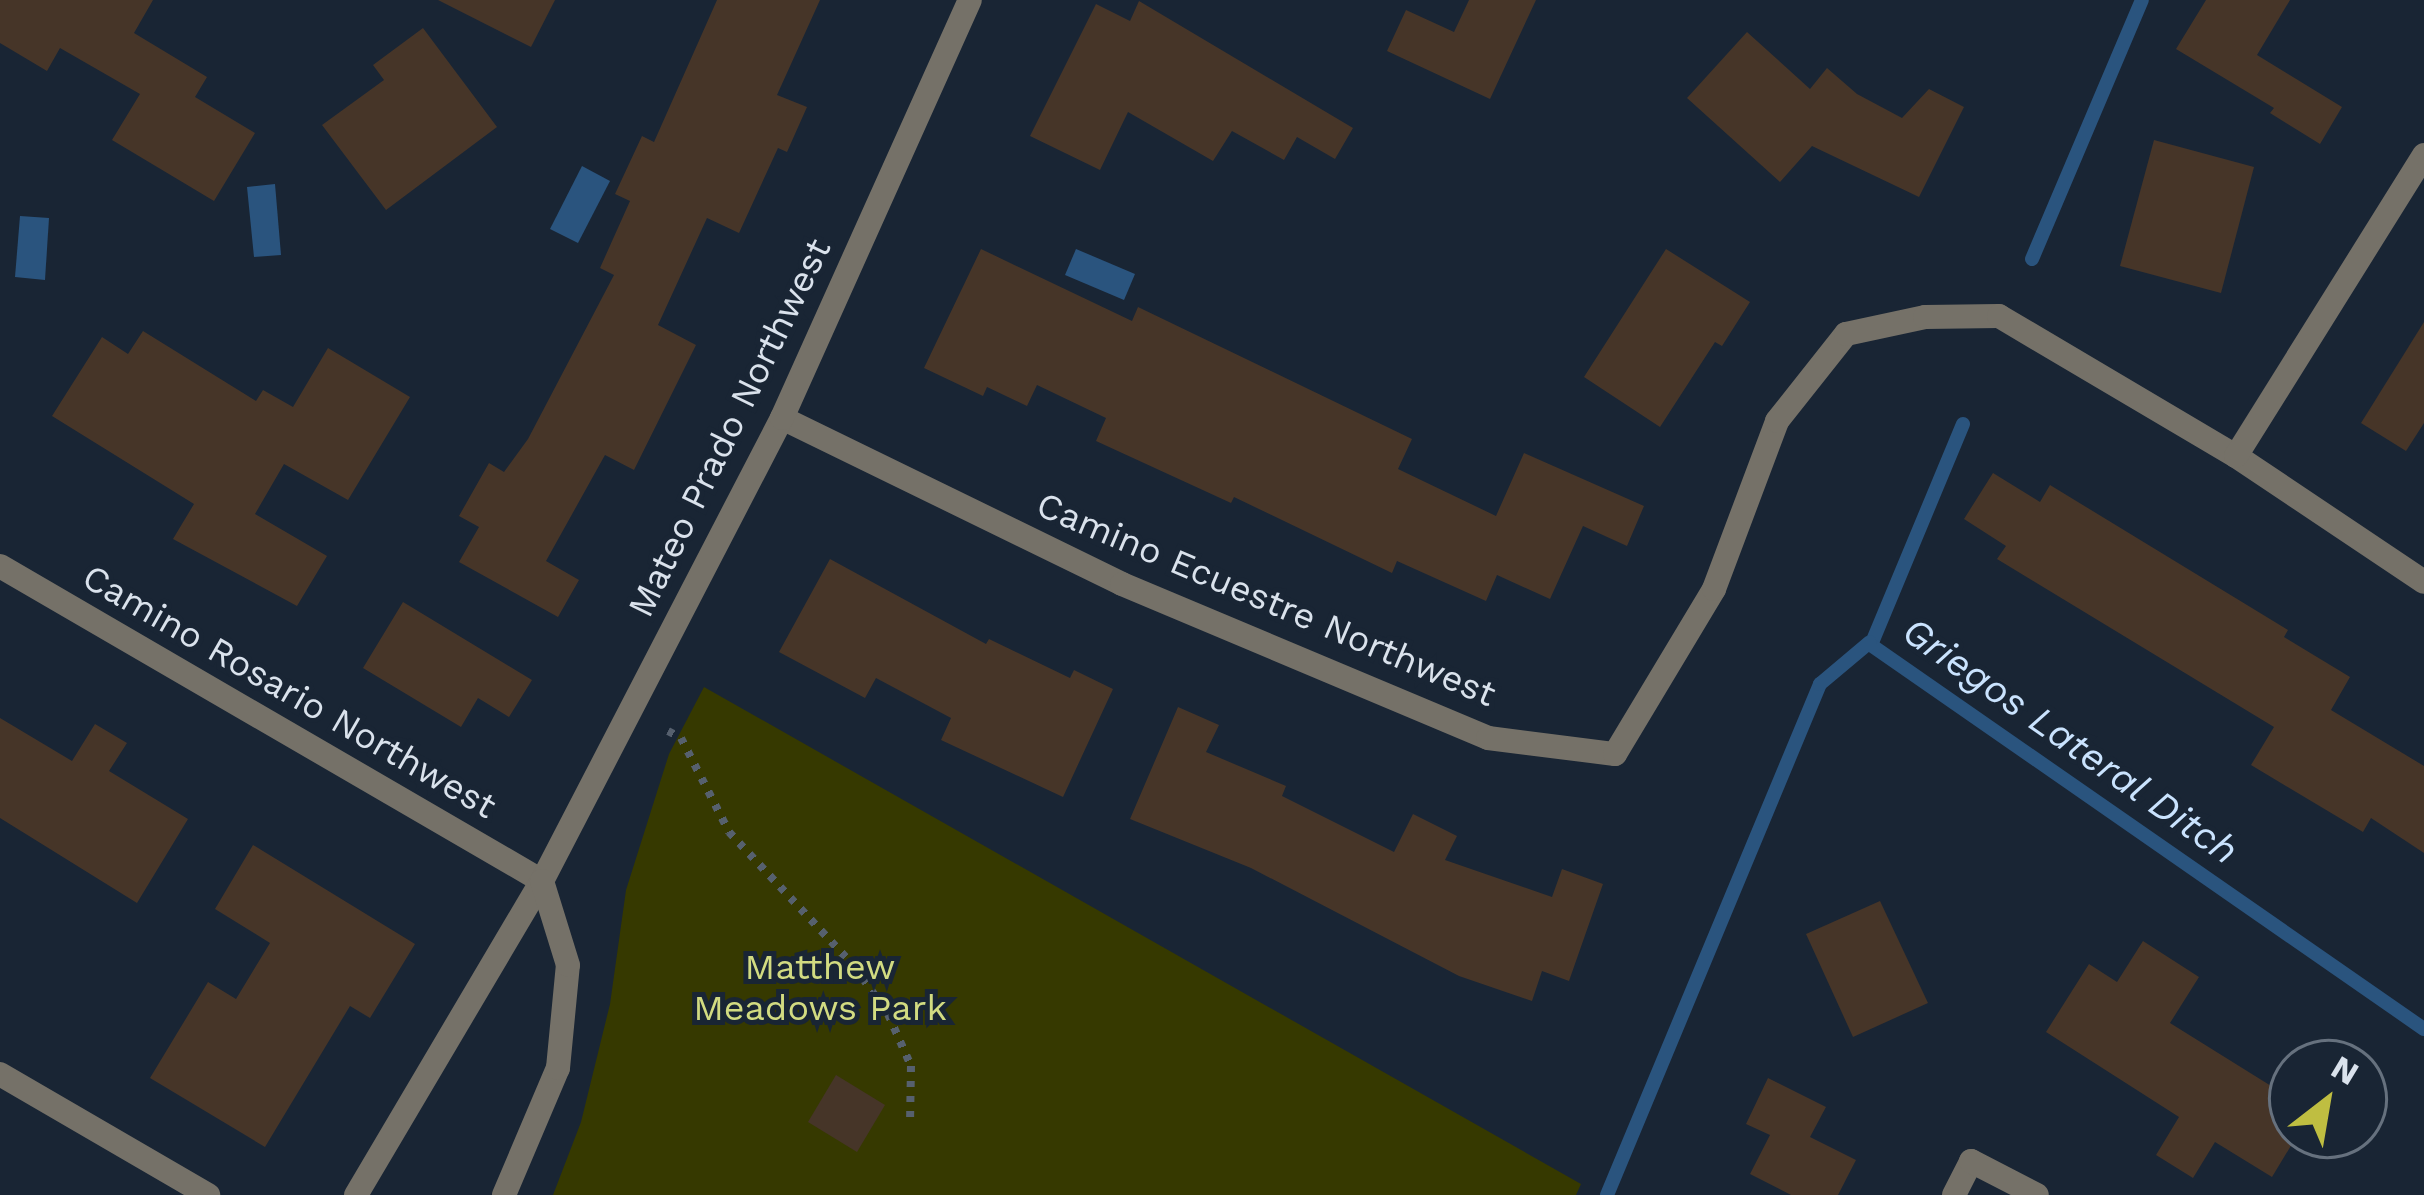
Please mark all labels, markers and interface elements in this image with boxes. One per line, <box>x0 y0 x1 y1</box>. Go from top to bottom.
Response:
street label: Mateo Prado Northwest <box>619 232 841 624</box>
street label: Camino Ecuestre Northwest <box>1030 484 1502 716</box>
street label: Camino Rosario Northwest <box>75 556 503 828</box>
water label: Griegos Lateral Ditch <box>1893 607 2247 875</box>
park label: Matthew Meadows Park <box>693 945 947 1030</box>
north arrow <box>2268 1039 2388 1159</box>
text: N <box>2325 1047 2366 1093</box>

